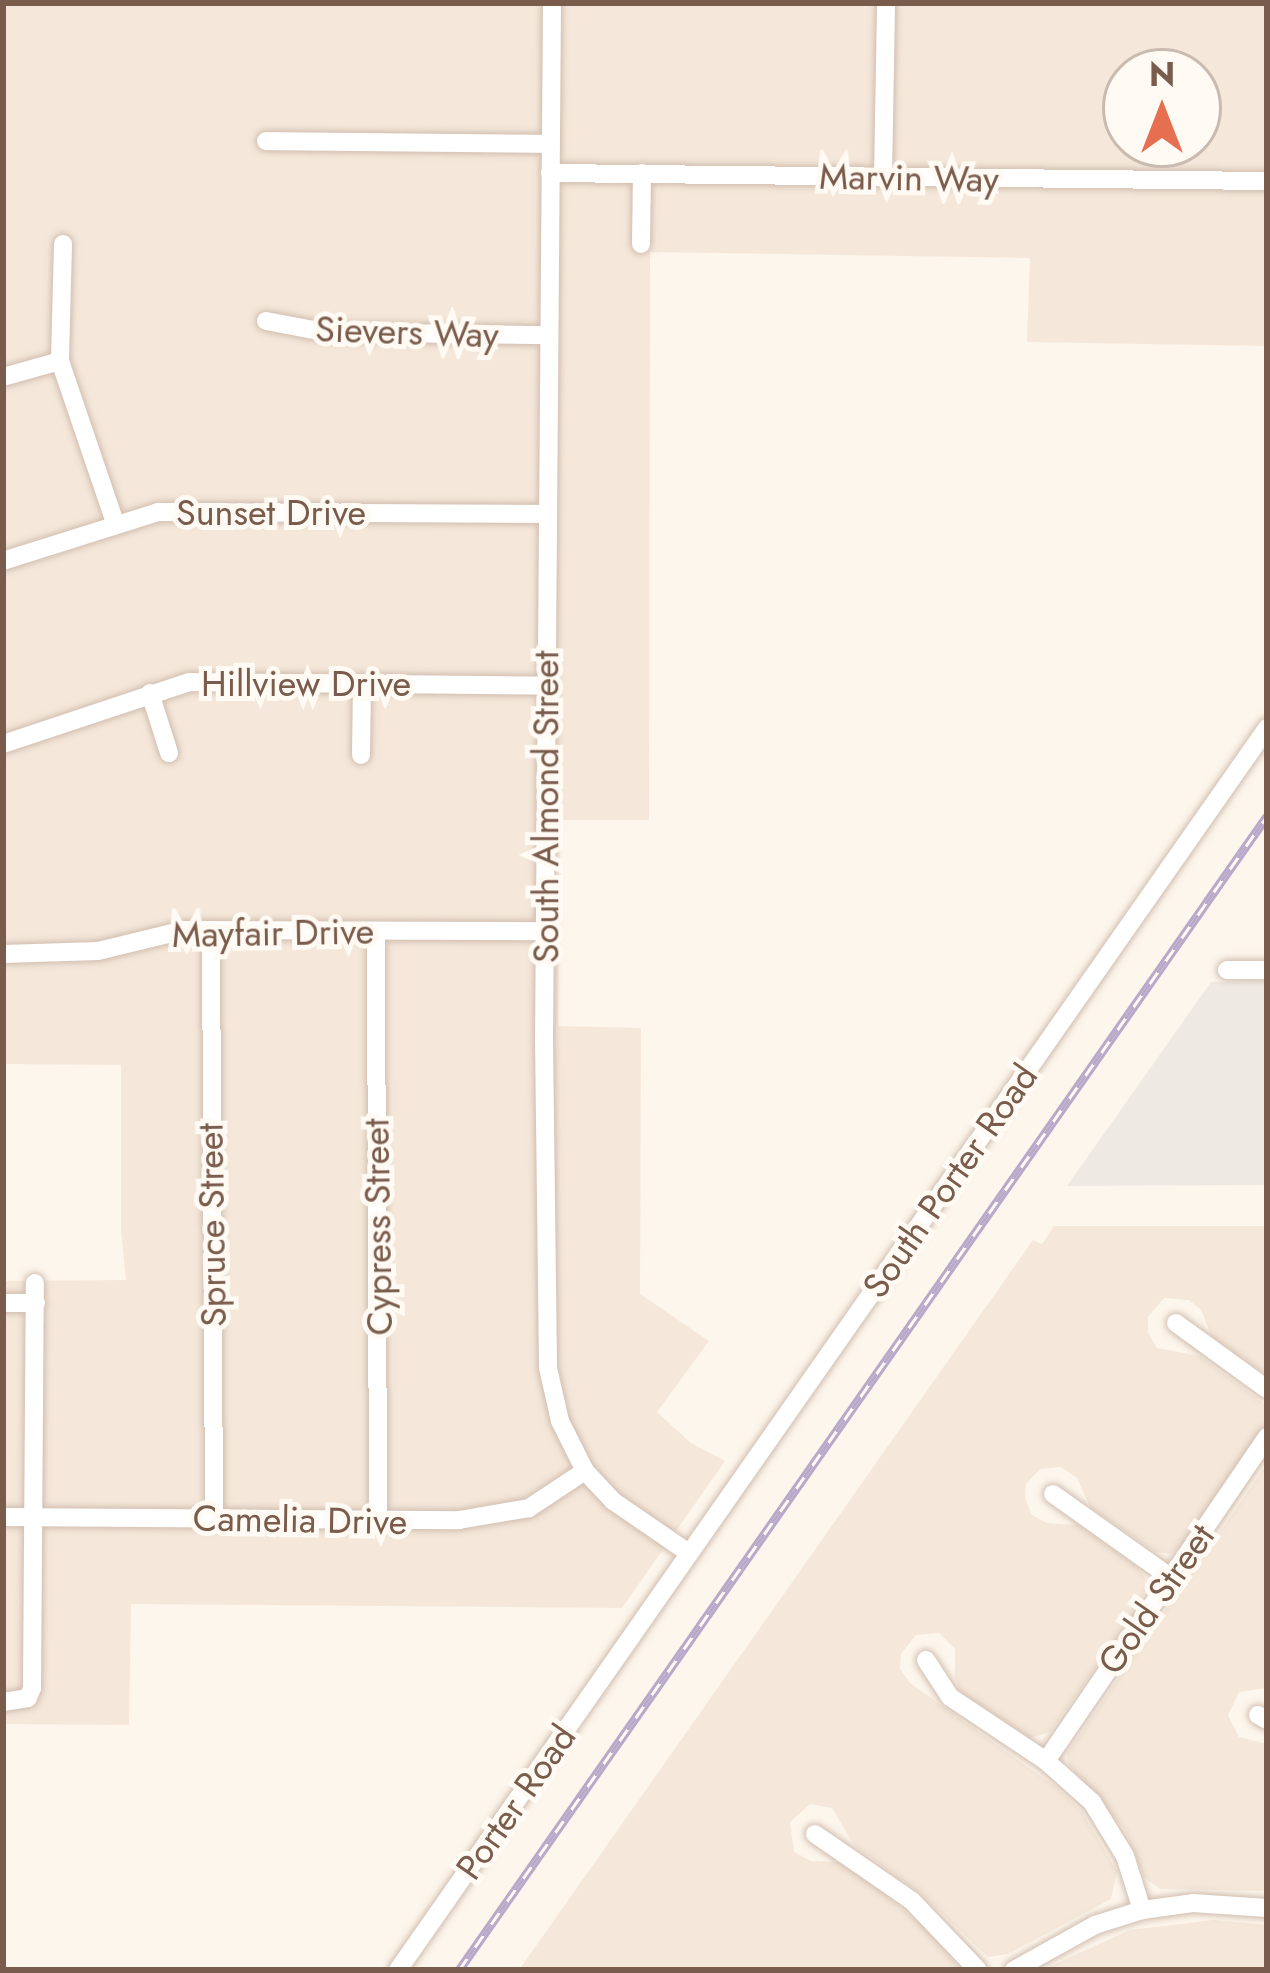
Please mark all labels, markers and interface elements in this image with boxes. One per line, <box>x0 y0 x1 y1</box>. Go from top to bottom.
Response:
north arrow <box>1102 48 1222 168</box>
text: N <box>1149 51 1175 98</box>
street label: Marvin Way <box>819 155 999 201</box>
street label: Sievers Way <box>315 307 499 357</box>
street label: Sunset Drive <box>176 491 366 535</box>
street label: South Almond Street <box>524 651 568 963</box>
street label: Hillview Drive <box>201 662 411 706</box>
street label: Mayfair Drive <box>171 910 375 956</box>
street label: South Porter Road <box>853 1056 1047 1306</box>
street label: Cypress Street <box>355 1118 401 1336</box>
street label: Spruce Street <box>189 1123 235 1327</box>
street label: Camelia Drive <box>192 1497 408 1543</box>
street label: Gold Street <box>1089 1516 1223 1682</box>
street label: Porter Road <box>447 1716 585 1888</box>

